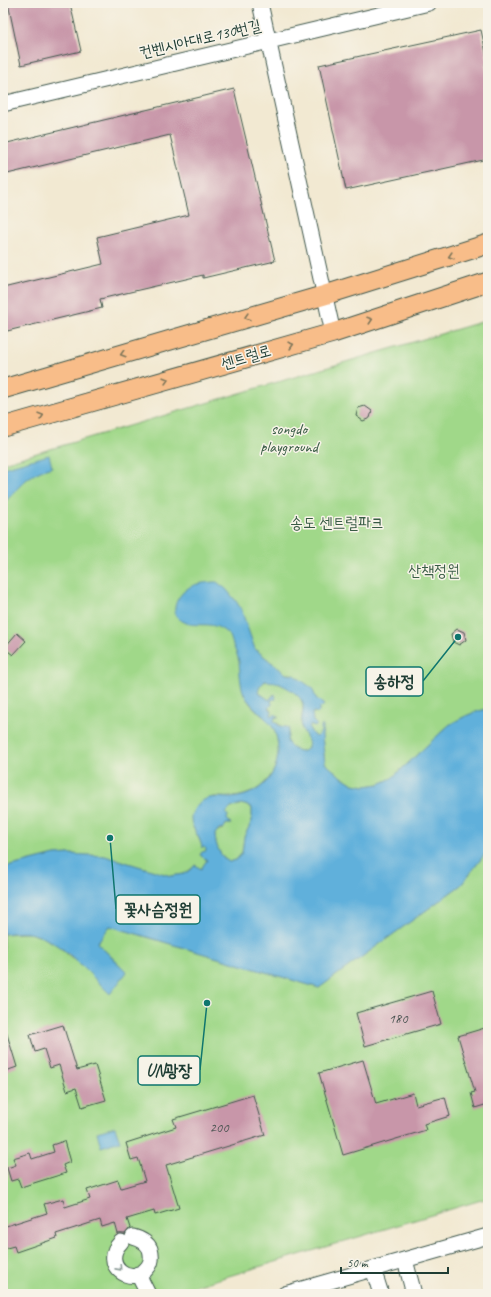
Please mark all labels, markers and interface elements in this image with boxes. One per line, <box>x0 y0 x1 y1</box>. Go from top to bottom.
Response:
street label: 컨벤시아대로130번길 <box>137 15 263 63</box>
one-way arrow <box>447 251 454 259</box>
one-way arrow <box>244 312 251 321</box>
one-way arrow <box>367 317 374 325</box>
street label: 센트럴로 <box>218 340 274 374</box>
one-way arrow <box>287 341 294 350</box>
one-way arrow <box>119 349 126 358</box>
one-way arrow <box>162 377 169 385</box>
one-way arrow <box>37 412 44 421</box>
park label: songdo playground <box>260 419 321 457</box>
park label: 송도 센트럴파크 <box>290 513 384 533</box>
park label: 산책정원 <box>408 561 460 581</box>
callout: 송하정 <box>366 667 423 696</box>
text: 송하정 <box>373 671 415 692</box>
callout: 꽃사슴정원 <box>116 895 200 924</box>
text: 꽃사슴정원 <box>124 899 192 920</box>
house number: 180 <box>389 1010 409 1027</box>
callout: UN광장 <box>138 1056 200 1085</box>
text: UN광장 <box>146 1060 192 1081</box>
house number: 200 <box>210 1119 230 1136</box>
scale bar <box>341 1249 448 1275</box>
text: 50 m <box>347 1255 369 1271</box>
one-way arrow <box>114 1263 122 1271</box>

